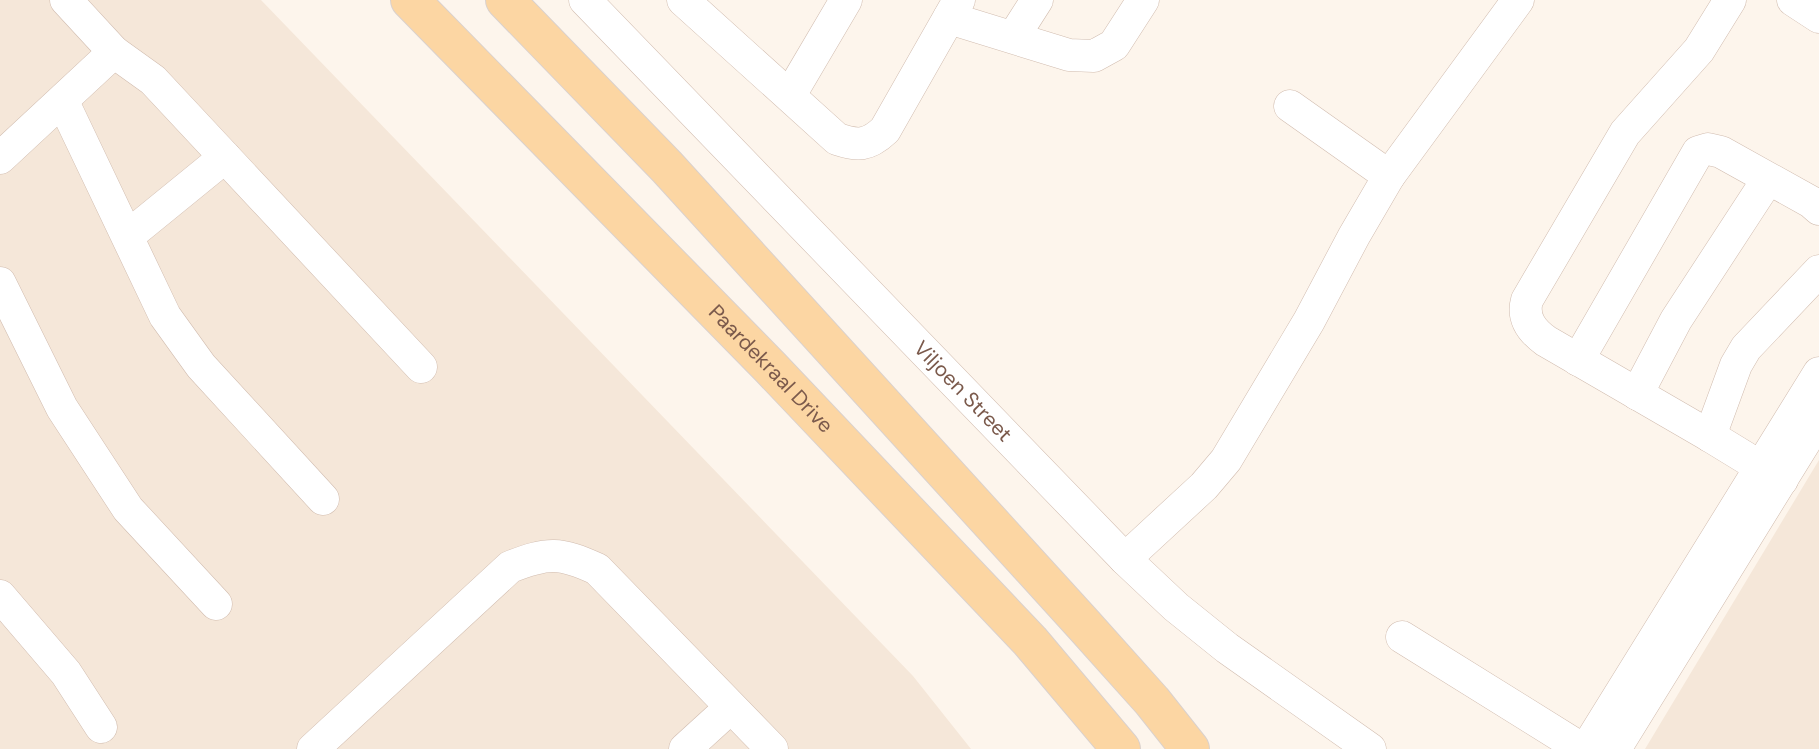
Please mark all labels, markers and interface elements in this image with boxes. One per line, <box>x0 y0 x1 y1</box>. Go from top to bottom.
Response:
street label: Paardekraal Drive <box>702 298 839 439</box>
street label: Viljoen Street <box>908 335 1018 448</box>

